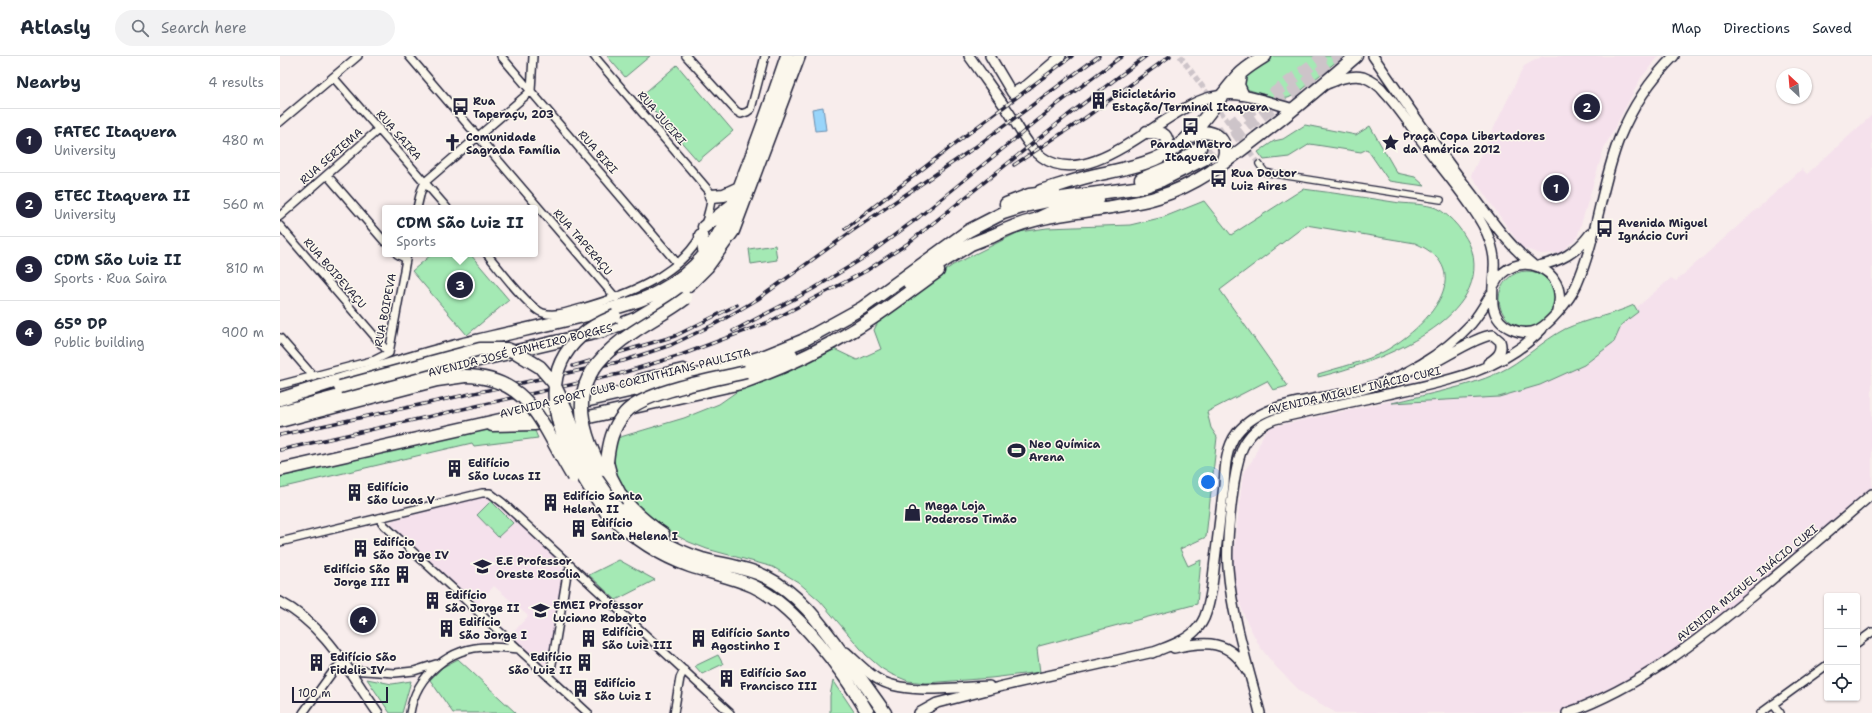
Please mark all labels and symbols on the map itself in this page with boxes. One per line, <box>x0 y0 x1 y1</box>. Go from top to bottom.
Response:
north arrow <box>1776 68 1812 104</box>
place label: Bicicletário Estação/Terminal Itaquera <box>1112 87 1269 115</box>
street label: RUA JUCIRI <box>634 88 689 149</box>
building icon: Bicicletário Estação/Terminal Itaquera <box>1089 90 1109 110</box>
pin: 2 <box>1574 92 1600 122</box>
place label: Rua Taperaçu, 203 <box>473 94 554 122</box>
bus stop icon: Rua Taperaçu, 203 <box>450 97 470 117</box>
street label: RUA SAIRA <box>373 107 425 164</box>
bus stop icon: Parada Metro Itaquera <box>1181 116 1201 136</box>
street label: RUA SERIEMA <box>297 125 366 188</box>
street label: RUA BIRI <box>575 127 621 177</box>
place label: Praça Copa Libertadores da América 2012 <box>1403 129 1545 157</box>
place label: Comunidade Sagrada Família <box>466 130 561 158</box>
place icon: Praça Copa Libertadores da América 2012 <box>1380 132 1400 152</box>
church icon: Comunidade Sagrada Família <box>443 133 463 153</box>
place label: Parada Metro Itaquera <box>1150 137 1232 165</box>
place label: Rua Doutor Luiz Aires <box>1231 166 1297 194</box>
bus stop icon: Rua Doutor Luiz Aires <box>1208 169 1228 189</box>
pin: 1 <box>1543 173 1569 203</box>
street label: RUA TAPERAÇU <box>550 206 615 279</box>
place label: Avenida Miguel Ignácio Curi <box>1618 216 1708 244</box>
bus stop icon: Avenida Miguel Ignácio Curi <box>1595 219 1615 239</box>
street label: RUA BOIPEVAÇU <box>300 235 369 312</box>
pin: 3 <box>447 270 473 300</box>
street label: RUA BOIPEVA <box>371 272 400 348</box>
street label: AVENIDA JOSÉ PINHEIRO BORGES <box>426 319 614 381</box>
street label: AVENIDA SPORT CLUB CORINTHIANS PAULISTA <box>498 345 752 422</box>
street label: AVENIDA MIGUEL INÁCIO CURI <box>1266 362 1442 418</box>
place label: Neo Química Arena <box>1029 437 1101 465</box>
sports icon: Neo Química Arena <box>1006 440 1026 460</box>
place label: Edifício São Lucas II <box>468 456 541 484</box>
building icon: Edifício São Lucas II <box>445 459 465 479</box>
your location <box>1198 472 1218 492</box>
place label: Edifício São Lucas V <box>367 480 435 508</box>
building icon: Edifício São Lucas V <box>344 483 364 503</box>
place label: Edifício Santa Helena II <box>563 489 643 517</box>
building icon: Edifício Santa Helena II <box>540 492 560 512</box>
place label: Mega Loja Poderoso Timão <box>925 499 1017 527</box>
shop icon: Mega Loja Poderoso Timão <box>902 502 922 522</box>
place label: Edifício Santa Helena I <box>591 516 678 544</box>
building icon: Edifício Santa Helena I <box>568 519 588 539</box>
street label: AVENIDA MIGUEL INÁCIO CURI <box>1673 521 1821 645</box>
place label: Edifício São Jorge IV <box>373 535 449 563</box>
building icon: Edifício São Jorge IV <box>350 538 370 558</box>
place label: E.E Professor Oreste Rosolia <box>496 554 581 582</box>
school or university icon: E.E Professor Oreste Rosolia <box>473 557 493 577</box>
place label: Edifício São Jorge III <box>324 562 390 590</box>
building icon: Edifício São Jorge III <box>393 565 413 585</box>
place label: Edifício São Jorge II <box>445 588 520 616</box>
building icon: Edifício São Jorge II <box>422 591 442 611</box>
place label: EMEI Professor Luciano Roberto <box>553 598 647 626</box>
school or university icon: EMEI Professor Luciano Roberto <box>530 601 550 621</box>
pin: 4 <box>350 605 376 635</box>
place label: Edifício São Jorge I <box>459 615 527 643</box>
building icon: Edifício São Jorge I <box>436 618 456 638</box>
place label: Edifício São Luiz III <box>602 625 672 653</box>
place label: Edifício Santo Agostinho I <box>711 626 790 654</box>
building icon: Edifício São Luiz III <box>579 628 599 648</box>
building icon: Edifício Santo Agostinho I <box>688 629 708 649</box>
place label: Edifício São Fidelis IV <box>330 650 396 678</box>
place label: Edifício São Luiz II <box>508 650 572 678</box>
building icon: Edifício São Fidelis IV <box>307 653 327 673</box>
building icon: Edifício São Luiz II <box>575 653 595 673</box>
place label: Edifício Sao Francisco III <box>740 666 817 694</box>
building icon: Edifício Sao Francisco III <box>717 669 737 689</box>
place label: Edifício São Luiz I <box>594 676 651 704</box>
building icon: Edifício São Luiz I <box>571 679 591 699</box>
scale bar <box>292 685 388 704</box>

